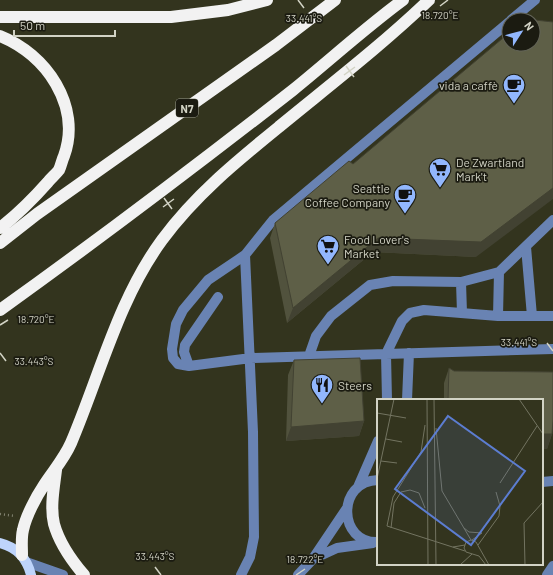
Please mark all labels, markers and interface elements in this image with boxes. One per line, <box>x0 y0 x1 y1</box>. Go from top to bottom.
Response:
text: 18.720°E <box>421 9 459 21</box>
scale bar <box>14 12 115 38</box>
text: 33.441°S <box>286 12 322 24</box>
north arrow <box>501 12 541 52</box>
text: 50 m <box>20 18 45 32</box>
text: N <box>522 19 537 33</box>
cafe icon: vida a caffè <box>501 72 527 105</box>
place label: vida a caffè <box>439 78 498 92</box>
road number: N7 <box>176 99 198 117</box>
place label: De Zwartland Mark't <box>456 155 524 183</box>
supermarket icon: De Zwartland Mark't <box>427 156 453 189</box>
place label: Seattle Coffee Company <box>305 181 390 209</box>
cafe icon: Seattle Coffee Company <box>392 182 418 215</box>
place label: Food Lover's Market <box>344 232 409 260</box>
supermarket icon: Food Lover's Market <box>315 233 341 266</box>
text: 18.720°E <box>17 313 55 325</box>
text: 33.441°S <box>501 336 537 348</box>
text: 33.443°S <box>15 355 54 367</box>
restaurant icon: Steers <box>309 372 335 405</box>
place label: Steers <box>338 378 372 392</box>
inset map <box>377 399 543 565</box>
text: 33.443°S <box>136 550 175 562</box>
text: 18.722°E <box>287 553 323 565</box>

